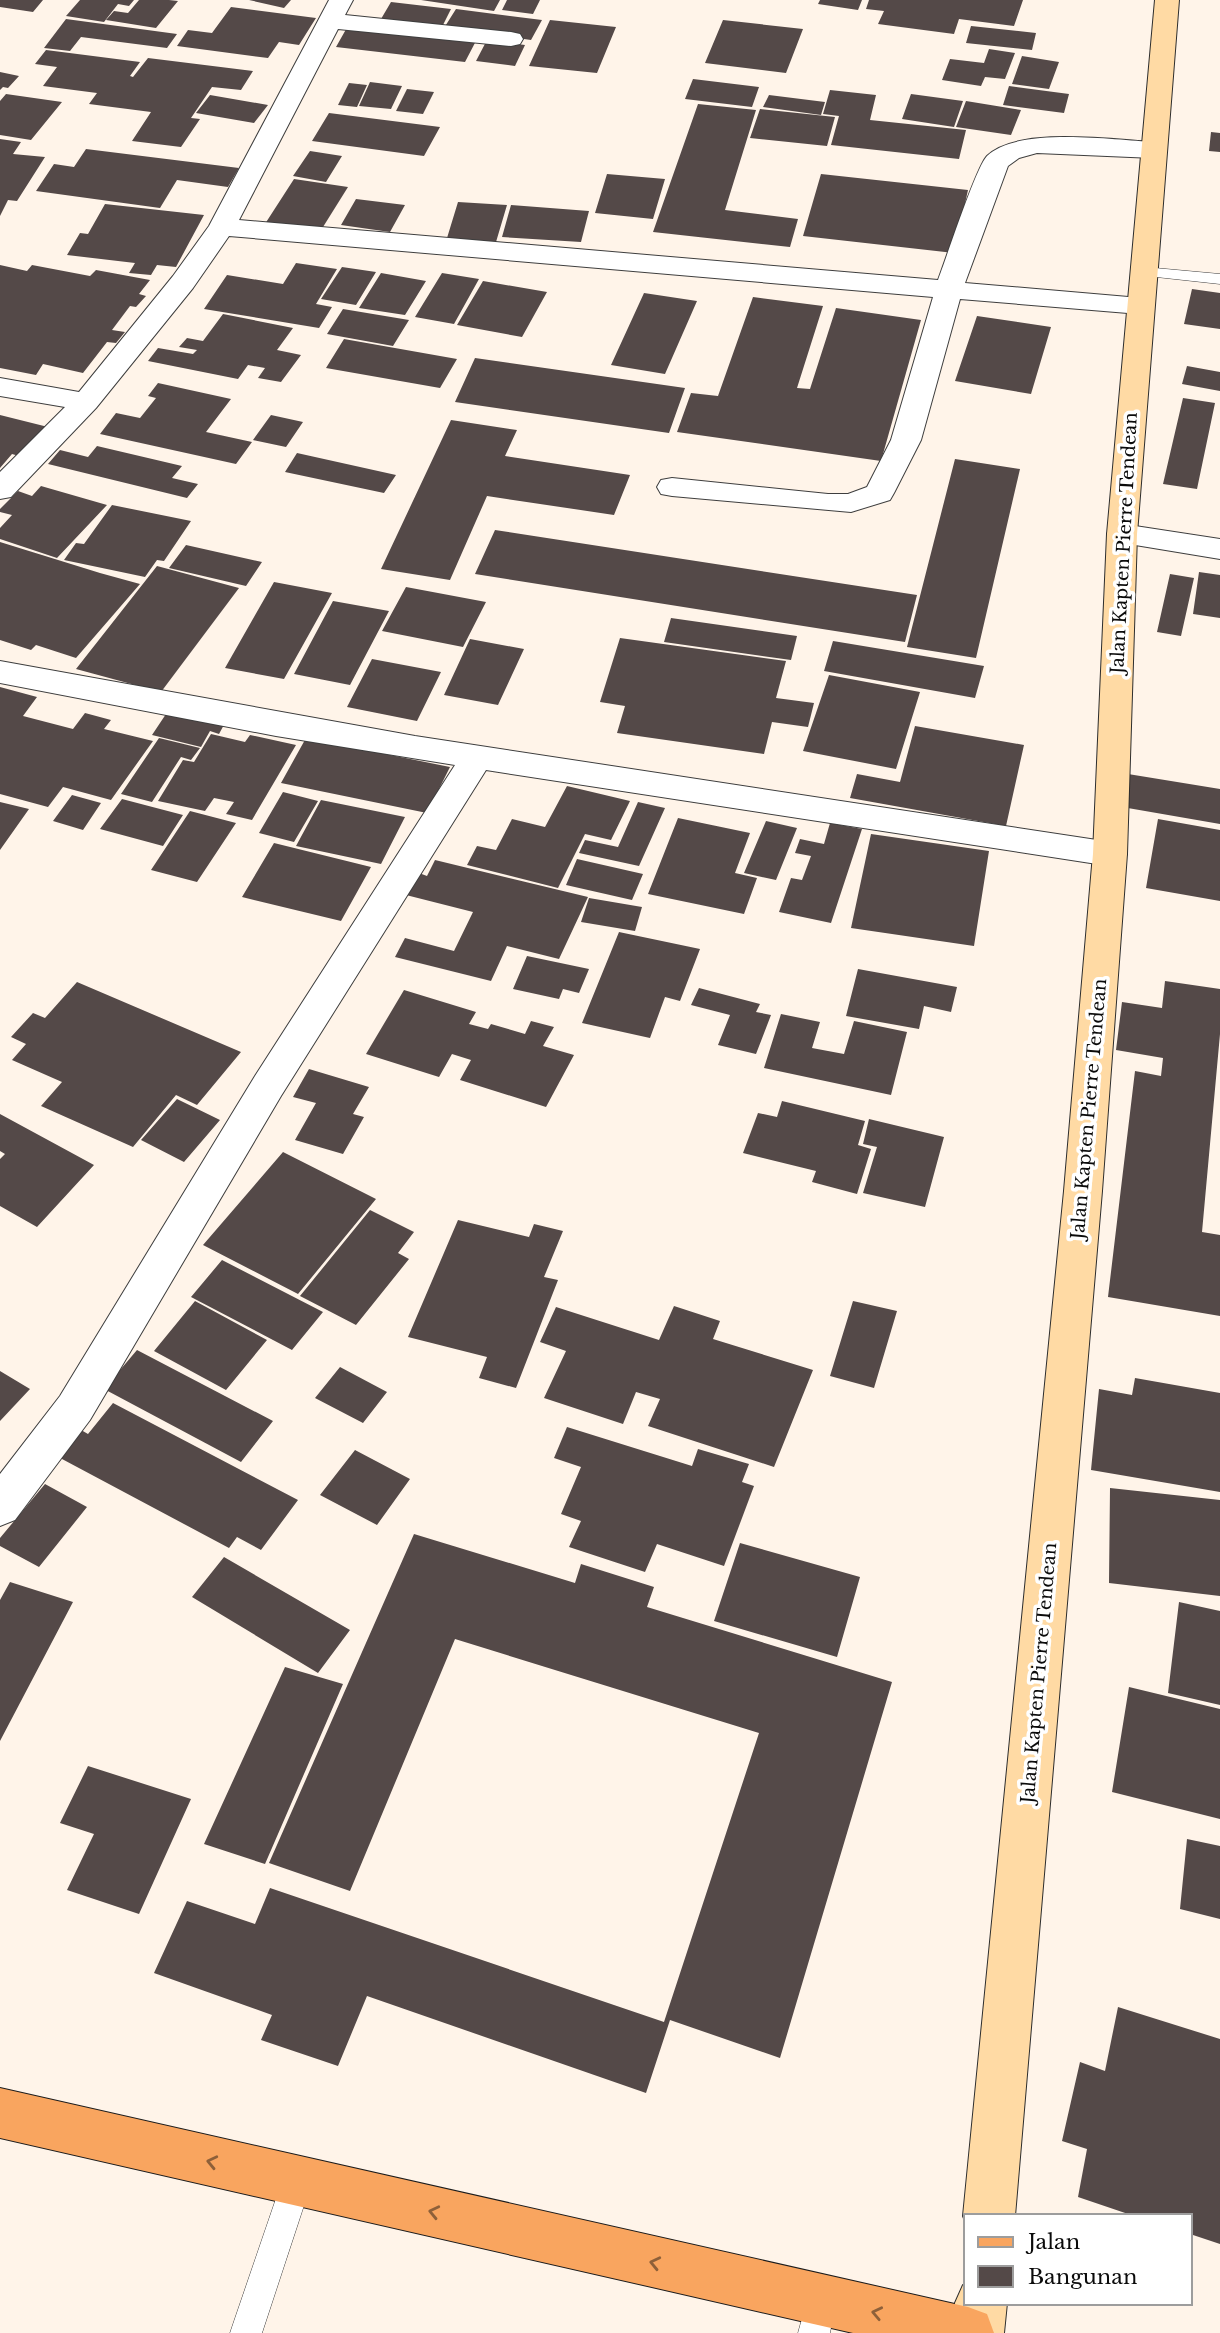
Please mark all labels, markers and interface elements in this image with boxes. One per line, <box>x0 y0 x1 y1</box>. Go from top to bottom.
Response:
street label: Jalan Kapten Pierre Tendean <box>1106 412 1142 676</box>
street label: Jalan Kapten Pierre Tendean <box>1066 978 1111 1242</box>
street label: Jalan Kapten Pierre Tendean <box>1016 1542 1061 1806</box>
one-way arrow <box>206 2155 218 2170</box>
one-way arrow <box>428 2206 440 2221</box>
legend <box>964 2214 1192 2305</box>
text: Jalan <box>1025 2229 1080 2255</box>
one-way arrow <box>650 2257 662 2271</box>
text: Bangunan <box>1028 2264 1137 2290</box>
one-way arrow <box>871 2307 883 2322</box>

